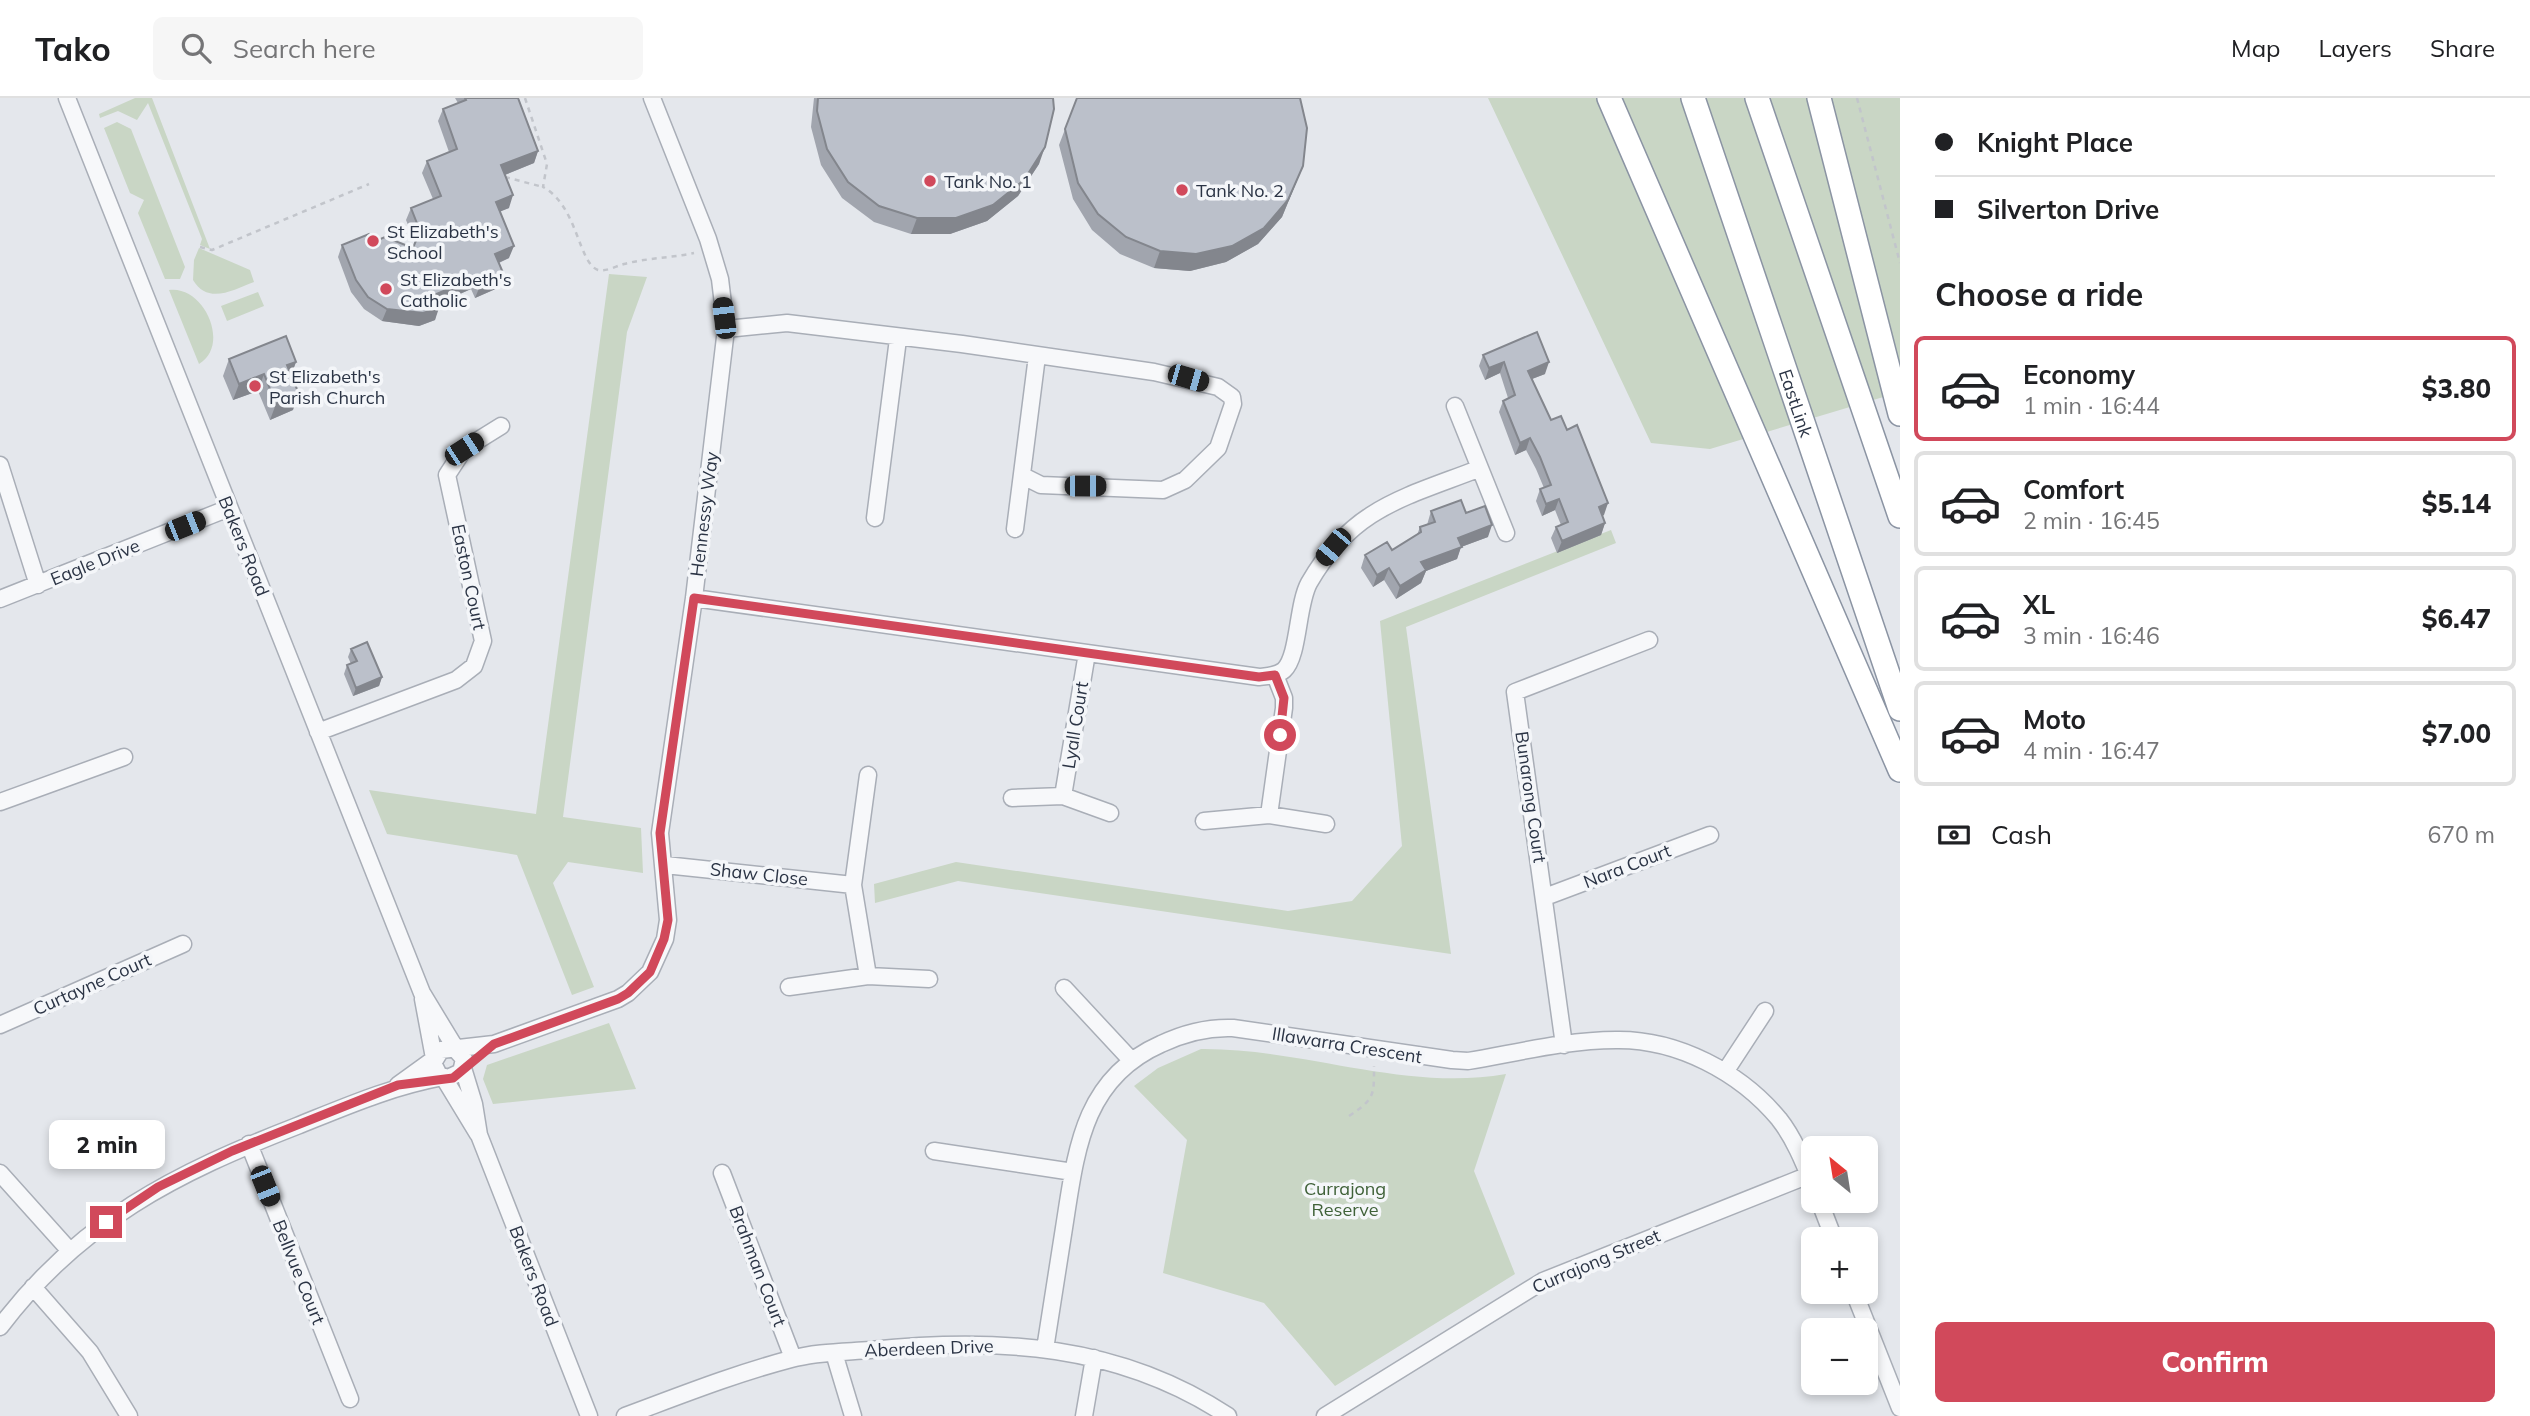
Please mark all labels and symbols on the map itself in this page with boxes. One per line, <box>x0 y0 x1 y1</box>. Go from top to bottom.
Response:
place label: Tank No. 1 <box>944 170 1032 193</box>
marker: Tank No. 1 <box>922 173 938 189</box>
place label: Tank No. 2 <box>1196 179 1284 202</box>
marker: Tank No. 2 <box>1174 182 1190 198</box>
place label: St Elizabeth's School <box>387 220 499 264</box>
marker: St Elizabeth's School <box>365 233 381 249</box>
place label: St Elizabeth's Catholic <box>400 268 512 312</box>
marker: St Elizabeth's Catholic <box>378 281 394 297</box>
car <box>712 296 737 340</box>
car <box>1165 362 1212 394</box>
place label: St Elizabeth's Parish Church <box>269 365 385 409</box>
street label: EastLink <box>1774 366 1819 441</box>
marker: St Elizabeth's Parish Church <box>247 378 263 394</box>
car <box>441 429 488 469</box>
street label: Hennessy Way <box>685 450 723 578</box>
car <box>1065 476 1107 497</box>
street label: Bakers Road <box>213 493 275 599</box>
car <box>162 508 209 544</box>
street label: Easton Court <box>447 522 491 632</box>
car <box>1312 524 1355 570</box>
street label: Eagle Drive <box>47 534 143 590</box>
street label: Lyall Court <box>1057 680 1093 770</box>
route start <box>1264 719 1296 751</box>
street label: Bunarong Court <box>1510 730 1552 864</box>
street label: Nara Court <box>1580 839 1674 893</box>
street label: Shaw Close <box>709 857 809 891</box>
street label: Curtayne Court <box>29 948 155 1020</box>
street label: Illawarra Crescent <box>1270 1022 1424 1068</box>
callout: 2 min <box>48 1121 164 1170</box>
north arrow <box>1801 1136 1878 1213</box>
car <box>248 1163 283 1209</box>
park label: Currajong Reserve <box>1304 1177 1386 1221</box>
street label: Brahman Court <box>724 1202 792 1330</box>
route end <box>90 1206 122 1238</box>
street label: Bellvue Court <box>268 1216 330 1328</box>
street label: Bakers Road <box>504 1222 564 1330</box>
street label: Currajong Street <box>1529 1224 1663 1298</box>
street label: Aberdeen Drive <box>864 1334 994 1362</box>

